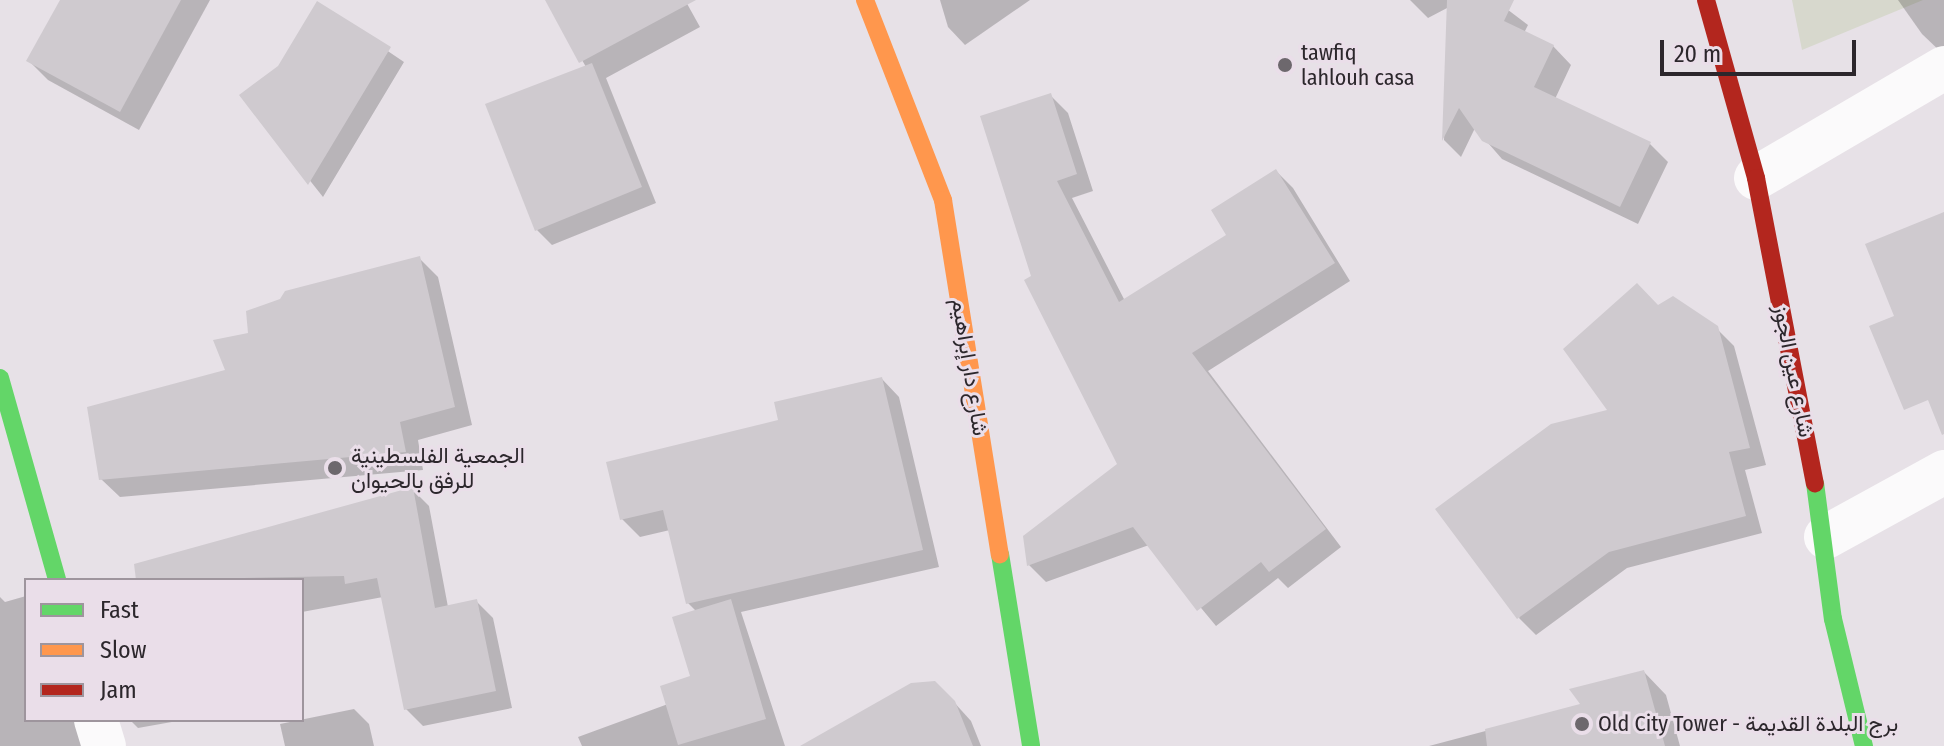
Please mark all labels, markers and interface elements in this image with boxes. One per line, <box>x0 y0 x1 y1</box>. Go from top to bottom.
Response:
scale bar <box>1664 24 1860 74</box>
place label: tawfiq lahlouh casa <box>1301 39 1414 90</box>
text: 20 m <box>1674 40 1721 68</box>
marker: tawfiq lahlouh casa <box>1276 56 1294 74</box>
street label: شارع دار إبراهيم <box>946 296 994 438</box>
street label: شارع عين الجوز <box>1768 303 1820 439</box>
place label: الجمعية الفلسطينية للرفق بالحيوان <box>351 442 525 494</box>
marker: الجمعية الفلسطينية للرفق بالحيوان <box>326 459 344 477</box>
legend <box>24 578 304 722</box>
text: Fast <box>100 596 139 624</box>
text: Slow <box>100 636 146 664</box>
text: Jam <box>100 676 137 704</box>
place label: Old City Tower - برج البلدة القديمة <box>1598 711 1898 737</box>
marker: Old City Tower - برج البلدة القديمة <box>1573 715 1591 733</box>

